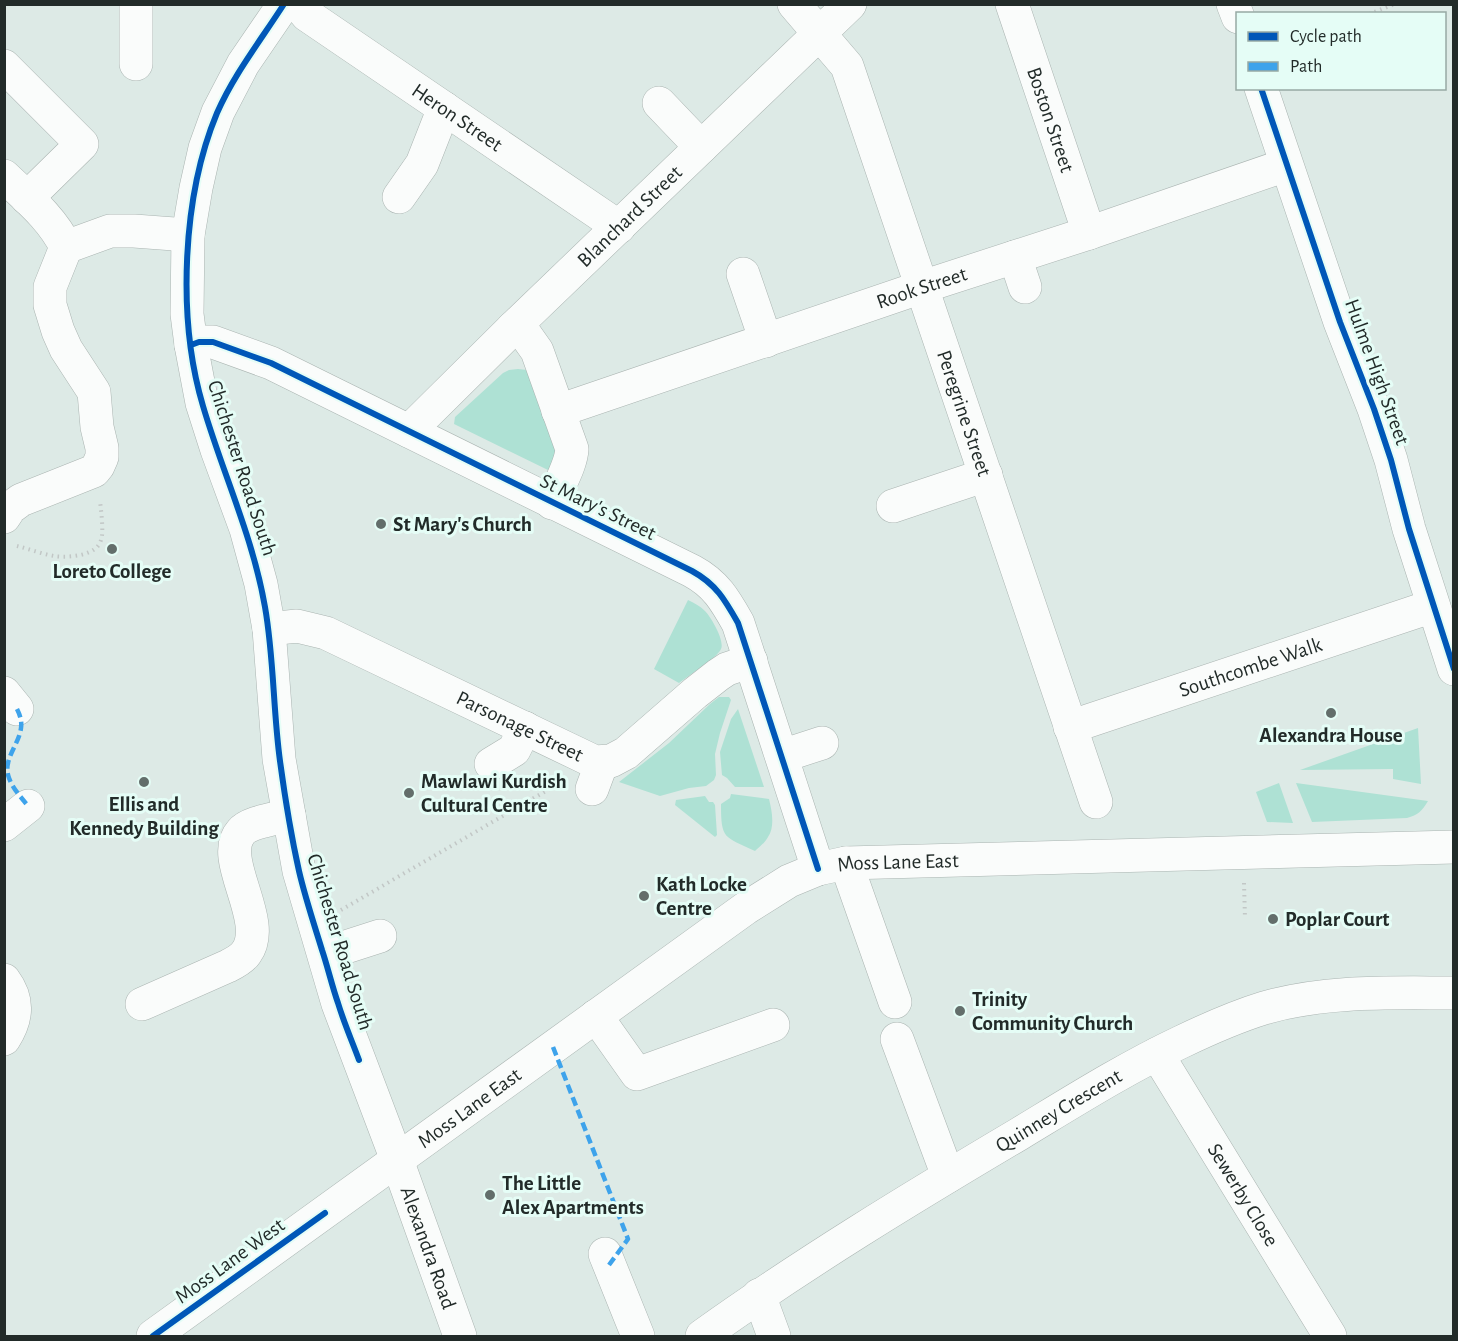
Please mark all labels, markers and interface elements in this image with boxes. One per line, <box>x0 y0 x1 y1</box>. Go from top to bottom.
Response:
legend <box>1236 12 1446 90</box>
text: Cycle path <box>1290 28 1362 46</box>
text: Path <box>1290 58 1322 76</box>
street label: Boston Street <box>1023 64 1078 175</box>
street label: Heron Street <box>408 79 507 155</box>
street label: Blanchard Street <box>573 161 686 271</box>
street label: Rook Street <box>874 263 970 312</box>
street label: Hulme High Street <box>1341 296 1413 448</box>
street label: Peregrine Street <box>933 347 996 479</box>
street label: Chichester Road South <box>204 378 280 558</box>
street label: St Mary's Street <box>537 470 660 544</box>
place label: St Mary's Church <box>393 514 532 535</box>
marker: St Mary's Church <box>374 517 388 531</box>
marker: Loreto College <box>105 542 119 556</box>
place label: Loreto College <box>53 561 172 582</box>
street label: Southcombe Walk <box>1176 633 1325 700</box>
street label: Parsonage Street <box>453 687 587 765</box>
marker: Alexandra House <box>1324 706 1338 720</box>
place label: Alexandra House <box>1259 725 1403 746</box>
place label: Mawlawi Kurdish Cultural Centre <box>421 771 567 816</box>
marker: Ellis and Kennedy Building <box>137 775 151 789</box>
marker: Mawlawi Kurdish Cultural Centre <box>402 786 416 800</box>
place label: Ellis and Kennedy Building <box>69 794 219 839</box>
street label: Moss Lane East <box>835 850 959 875</box>
street label: Chichester Road South <box>303 851 377 1033</box>
place label: Kath Locke Centre <box>656 874 747 919</box>
marker: Kath Locke Centre <box>637 889 651 903</box>
place label: Poplar Court <box>1285 909 1389 930</box>
marker: Poplar Court <box>1266 912 1280 926</box>
place label: Trinity Community Church <box>972 989 1133 1034</box>
marker: Trinity Community Church <box>953 1004 967 1018</box>
street label: Moss Lane East <box>414 1063 525 1152</box>
street label: Quinney Crescent <box>992 1065 1125 1156</box>
street label: Sewerby Close <box>1204 1140 1283 1250</box>
place label: The Little Alex Apartments <box>502 1173 644 1218</box>
street label: Alexandra Road <box>397 1184 460 1312</box>
marker: The Little Alex Apartments <box>483 1188 497 1202</box>
street label: Moss Lane West <box>171 1214 289 1308</box>

